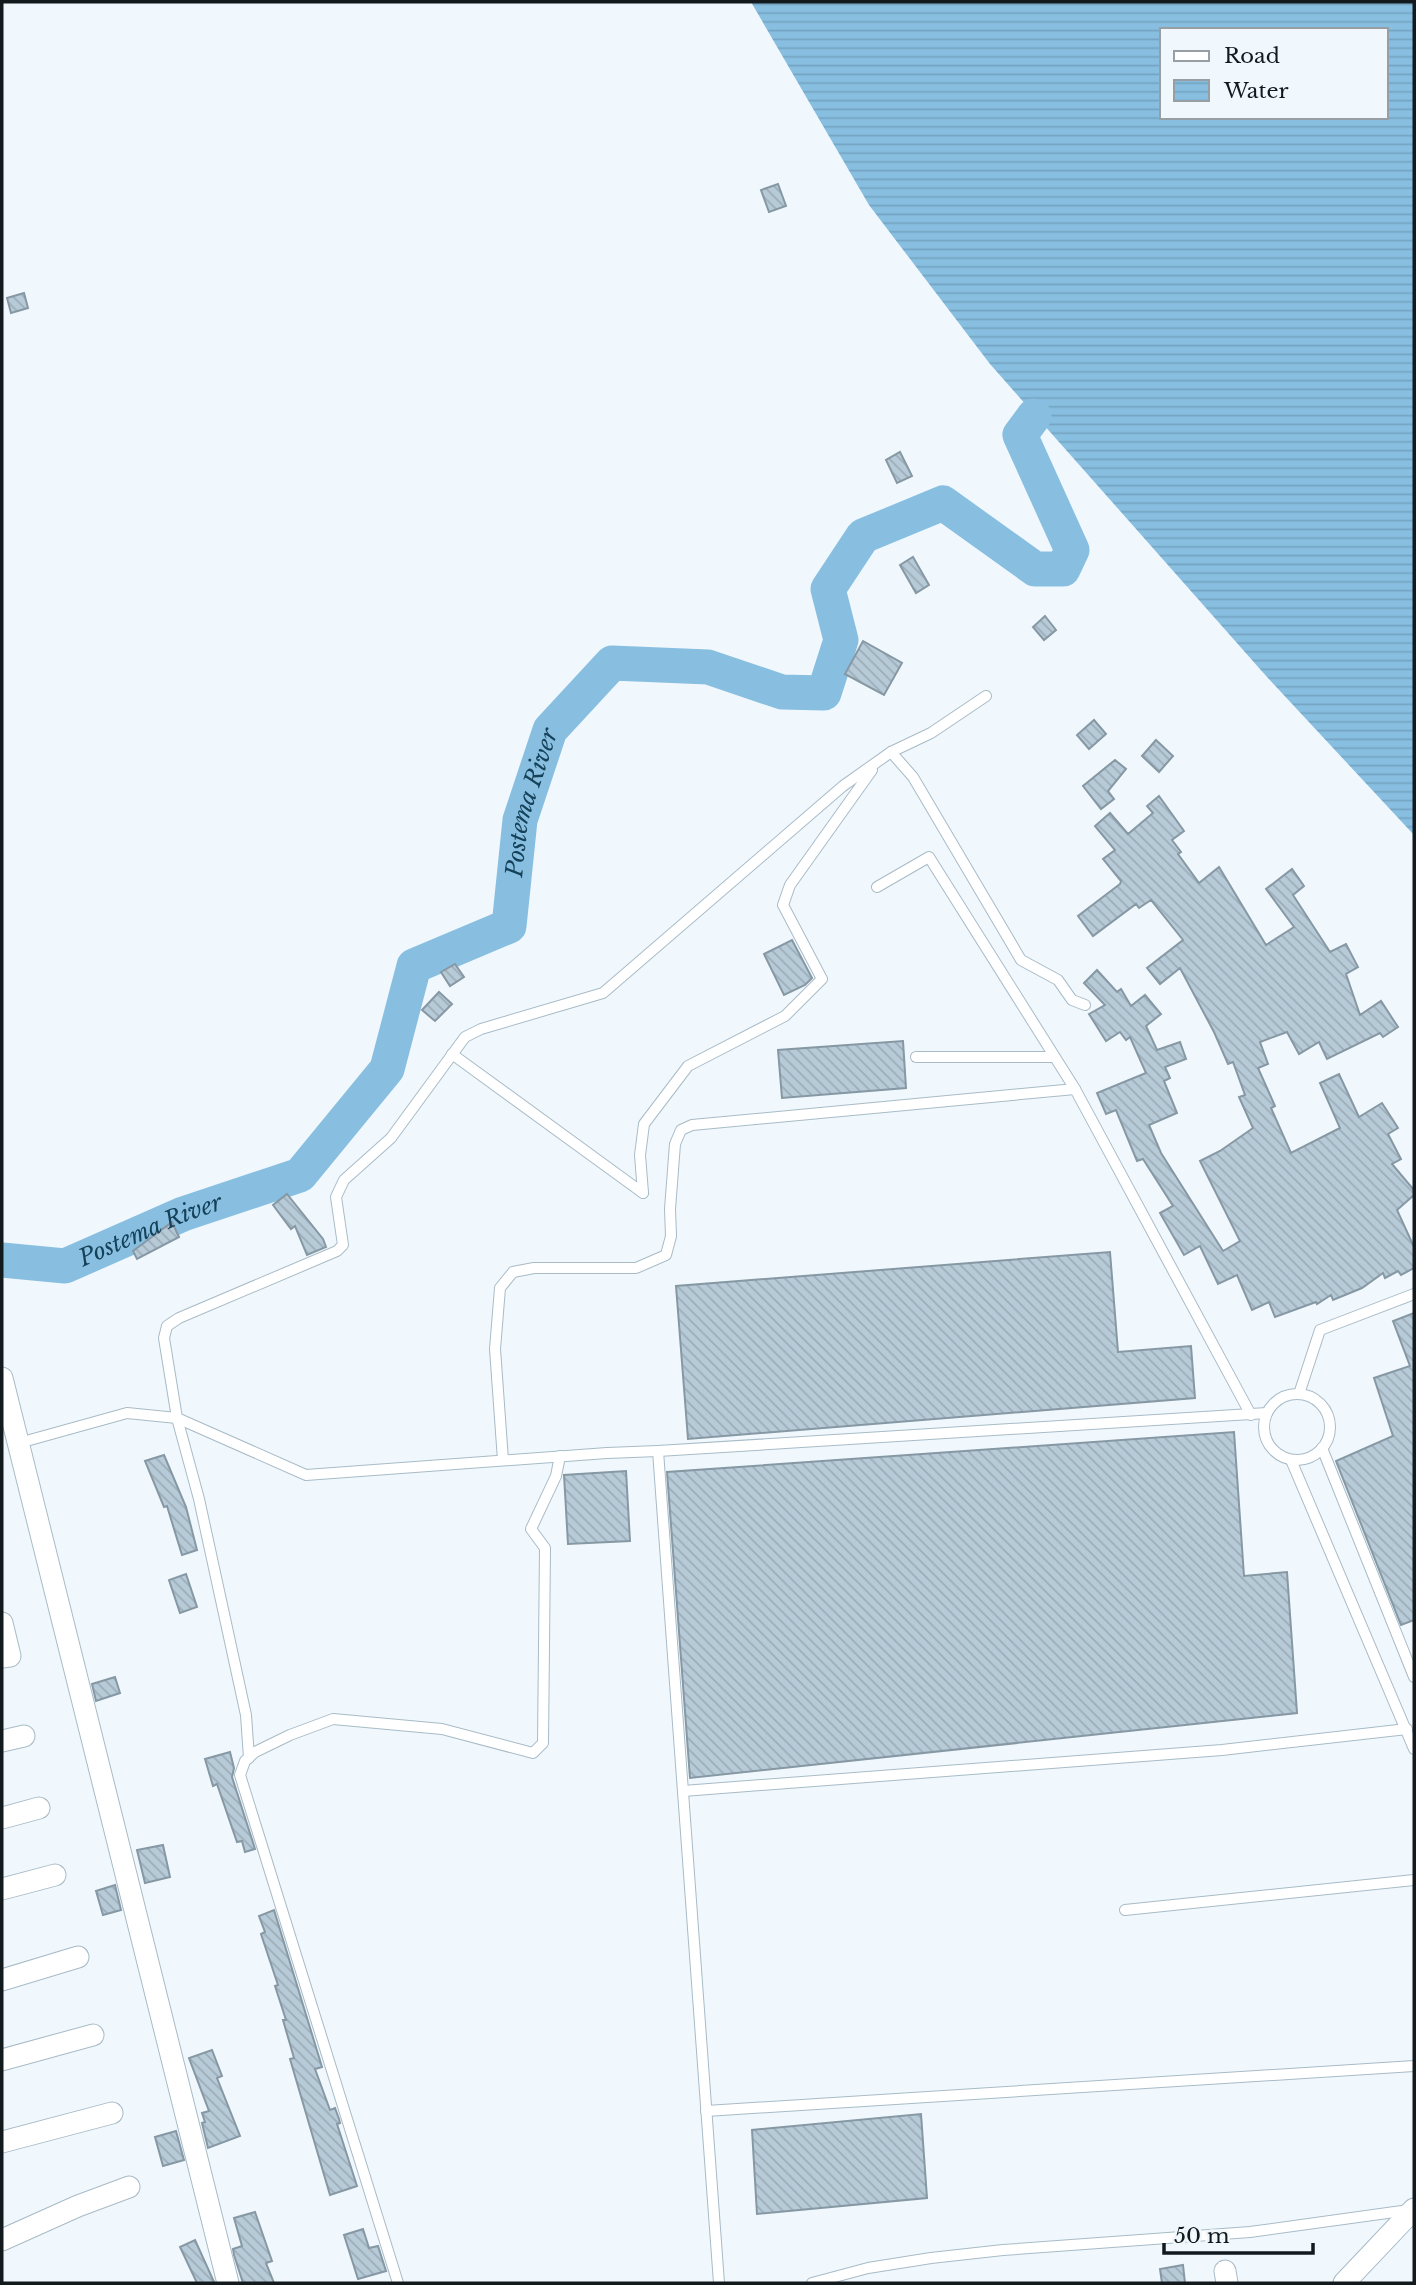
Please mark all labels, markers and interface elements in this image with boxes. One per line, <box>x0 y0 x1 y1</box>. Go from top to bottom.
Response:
legend <box>1160 28 1388 119</box>
text: Road <box>1224 43 1280 69</box>
text: Water <box>1223 78 1288 104</box>
water label: Postema River <box>500 723 564 879</box>
water label: Postema River <box>73 1188 227 1273</box>
scale bar <box>1164 2212 1313 2256</box>
text: 50 m <box>1174 2223 1230 2249</box>

